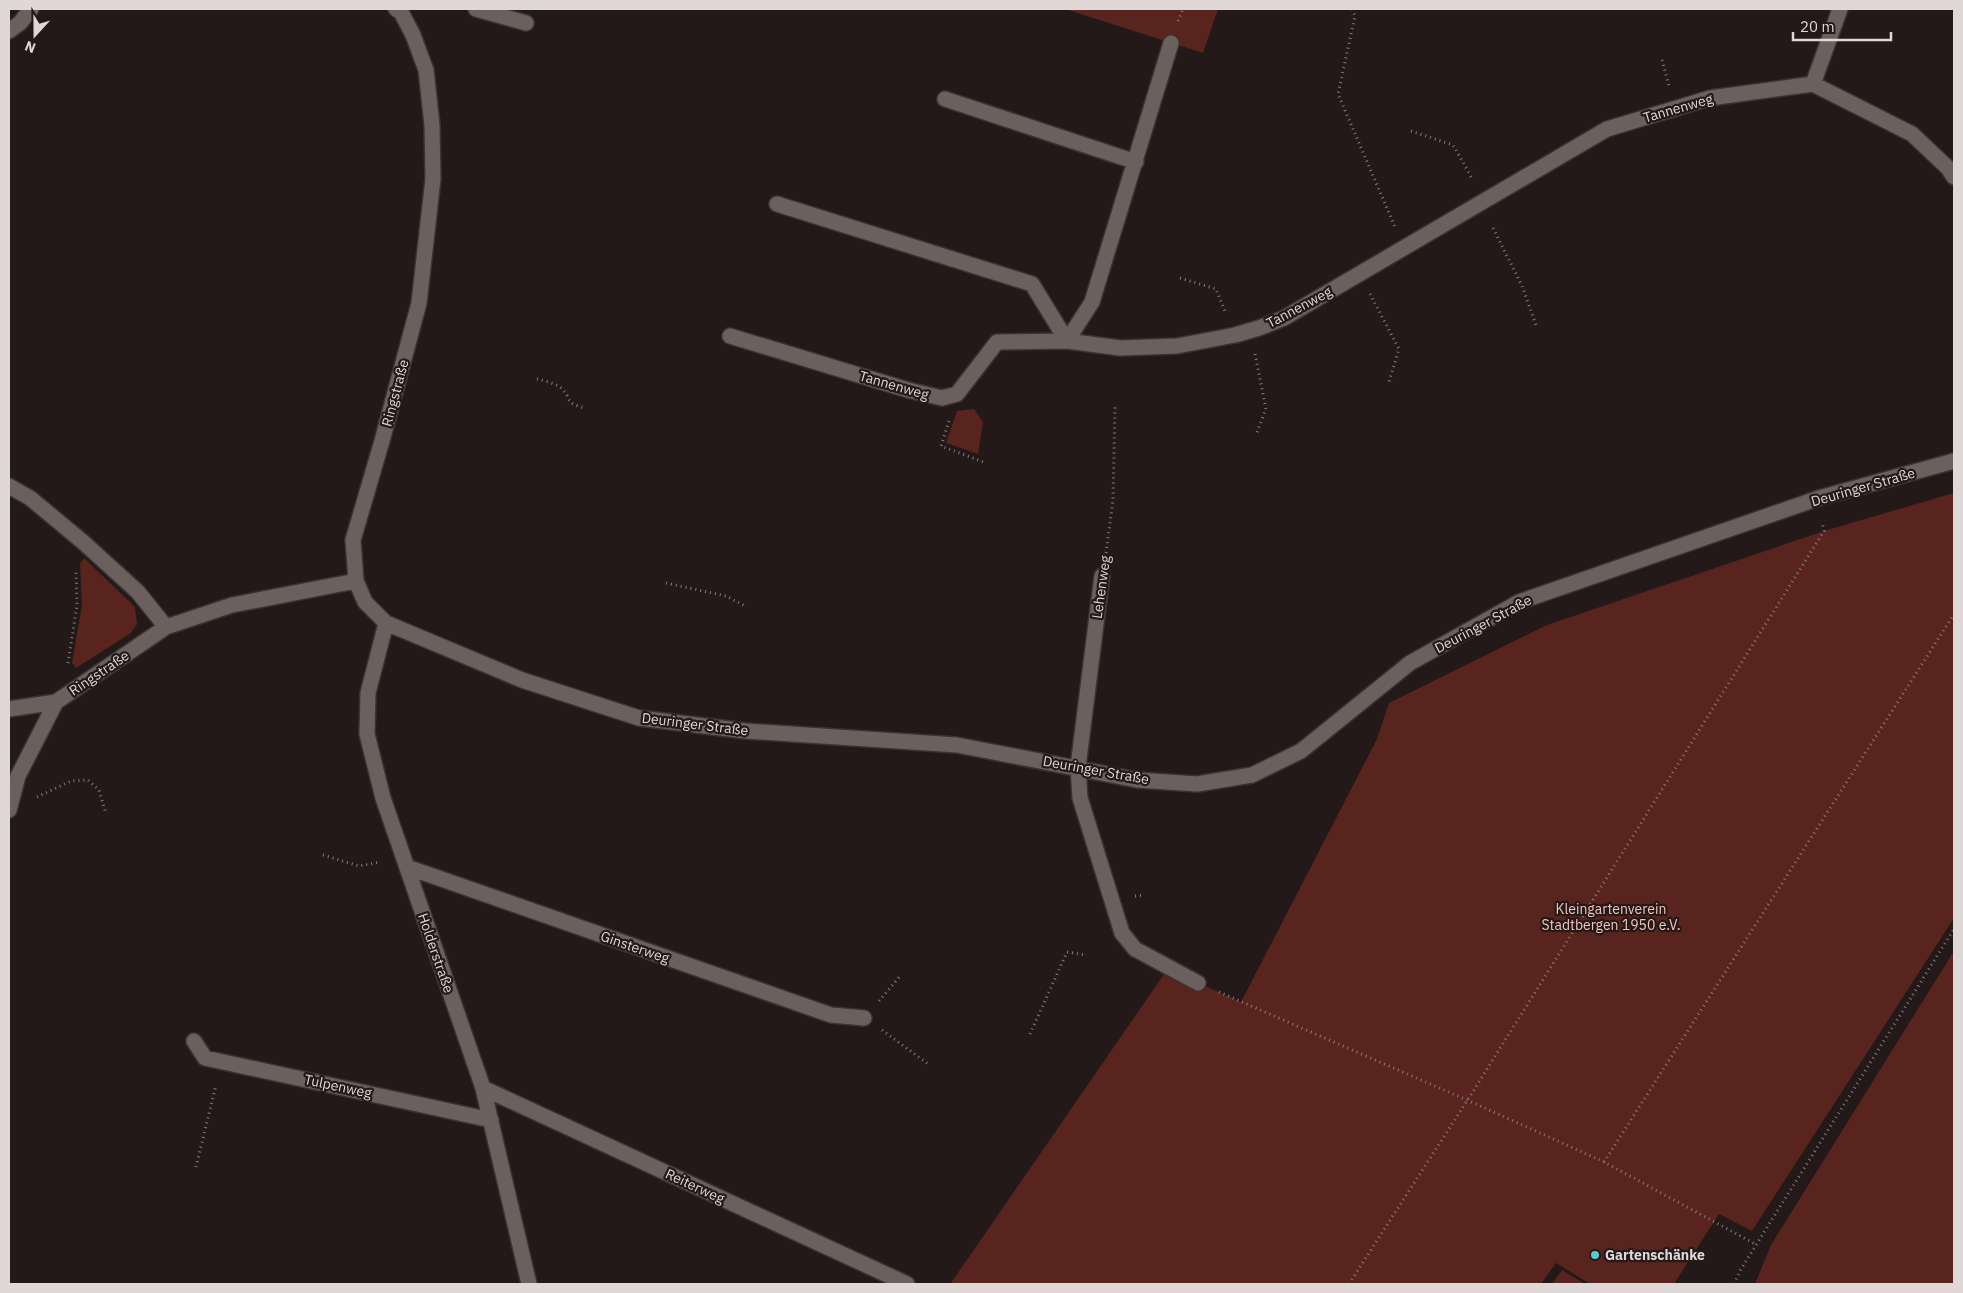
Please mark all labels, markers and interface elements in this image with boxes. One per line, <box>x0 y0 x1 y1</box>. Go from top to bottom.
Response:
north arrow <box>10 10 60 60</box>
scale bar <box>1793 10 1890 42</box>
text: 20 m <box>1800 17 1835 36</box>
text: N <box>22 37 38 57</box>
street label: Tannenweg <box>1641 89 1716 127</box>
street label: Tannenweg <box>1263 282 1335 332</box>
street label: Ringstraße <box>377 357 413 428</box>
street label: Tannenweg <box>857 366 932 404</box>
street label: Deuringer Straße <box>1809 463 1917 510</box>
street label: Lehenweg <box>1088 554 1114 620</box>
street label: Deuringer Straße <box>1431 591 1535 657</box>
street label: Ringstraße <box>66 646 133 700</box>
street label: Deuringer Straße <box>641 709 750 740</box>
street label: Deuringer Straße <box>1042 752 1151 788</box>
park label: Kleingartenverein Stadtbergen 1950 e.V. <box>1541 900 1681 934</box>
street label: Holderstraße <box>414 911 458 996</box>
street label: Ginsterweg <box>598 927 672 967</box>
street label: Tulpenweg <box>303 1070 374 1102</box>
street label: Reiterweg <box>662 1164 728 1208</box>
place label: Gartenschänke <box>1605 1246 1705 1264</box>
marker: Gartenschänke <box>1589 1249 1601 1261</box>

